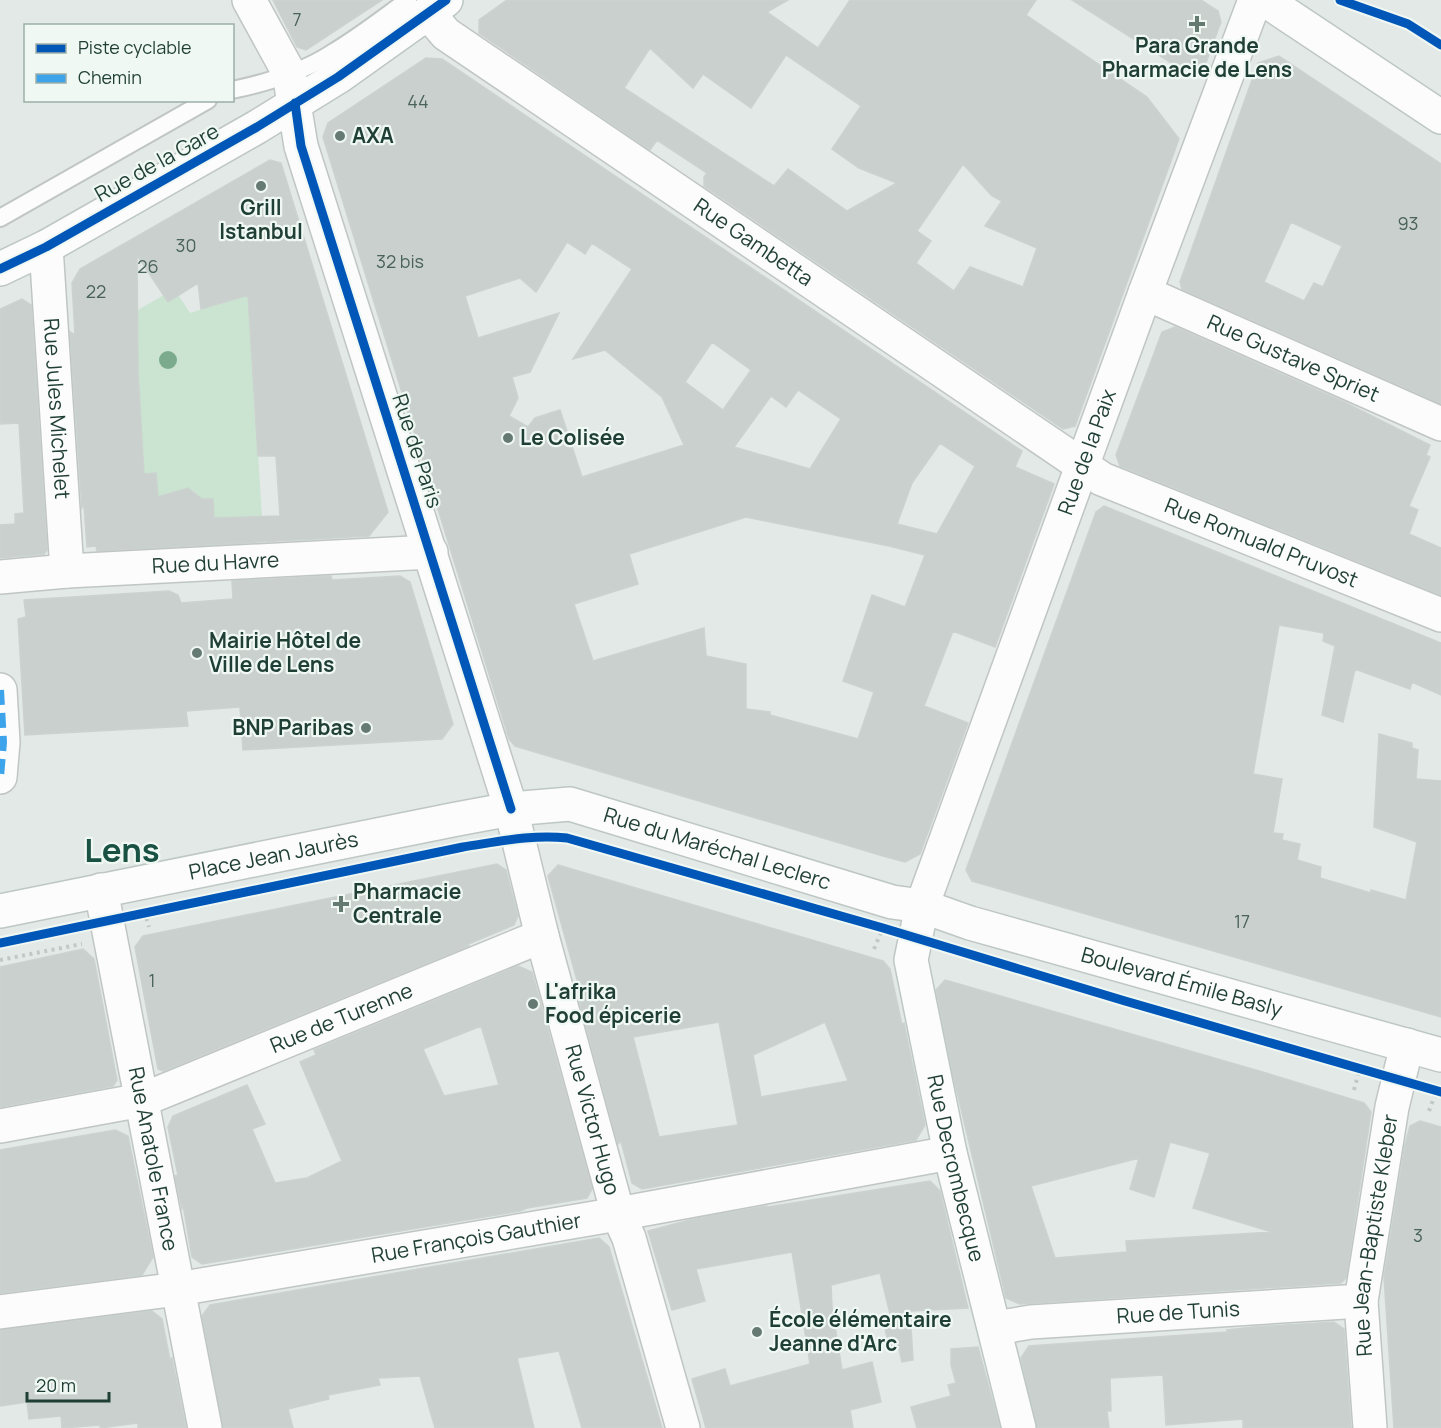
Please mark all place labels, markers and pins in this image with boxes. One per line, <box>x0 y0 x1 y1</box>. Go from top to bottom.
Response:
marker: Para Grande Pharmacie de Lens <box>1190 17 1204 31</box>
place label: Para Grande Pharmacie de Lens <box>1102 31 1292 83</box>
place label: AXA <box>352 121 394 149</box>
marker: AXA <box>333 129 347 143</box>
marker: Grill Istanbul <box>254 179 268 193</box>
place label: Grill Istanbul <box>219 193 303 245</box>
place label: Le Colisée <box>520 423 625 451</box>
marker: Le Colisée <box>501 431 515 445</box>
place label: Mairie Hôtel de Ville de Lens <box>209 626 361 678</box>
marker: Mairie Hôtel de Ville de Lens <box>190 646 204 660</box>
place label: BNP Paribas <box>232 713 354 741</box>
marker: BNP Paribas <box>359 721 373 735</box>
place label: Pharmacie Centrale <box>353 877 461 929</box>
marker: Pharmacie Centrale <box>334 897 348 911</box>
place label: L'afrika Food épicerie <box>545 977 681 1029</box>
marker: L'afrika Food épicerie <box>526 997 540 1011</box>
place label: École élémentaire Jeanne d'Arc <box>769 1305 952 1357</box>
marker: École élémentaire Jeanne d'Arc <box>750 1325 764 1339</box>

